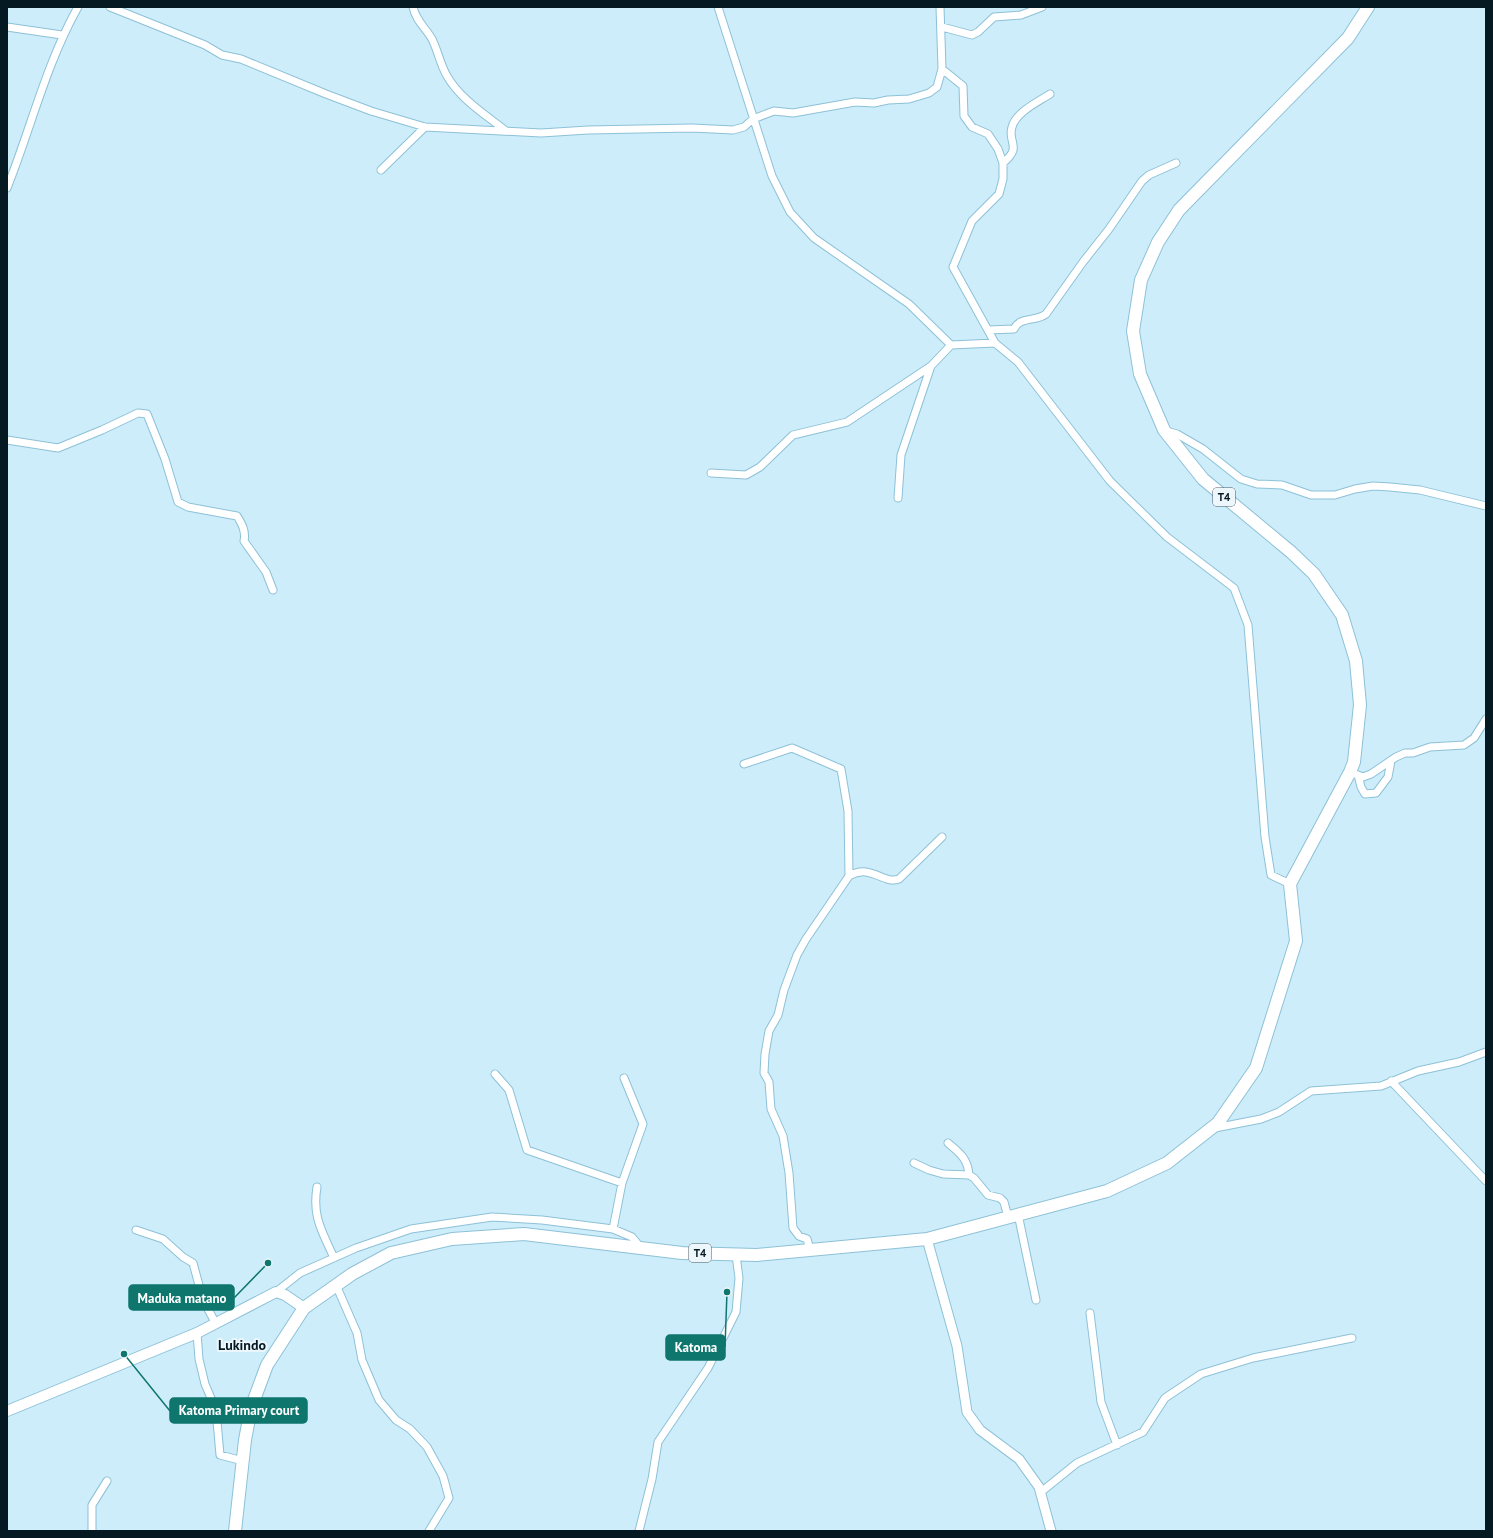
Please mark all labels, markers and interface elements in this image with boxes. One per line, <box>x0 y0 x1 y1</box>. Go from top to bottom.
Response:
road number: T4 <box>1213 488 1235 506</box>
road number: T4 <box>689 1244 711 1262</box>
callout: Maduka matano <box>129 1285 234 1310</box>
text: Maduka matano <box>138 1290 226 1307</box>
callout: Katoma <box>666 1335 725 1360</box>
district label: Lukindo <box>218 1336 267 1354</box>
text: Katoma <box>675 1339 717 1356</box>
callout: Katoma Primary court <box>170 1398 307 1423</box>
text: Katoma Primary court <box>179 1402 300 1419</box>

